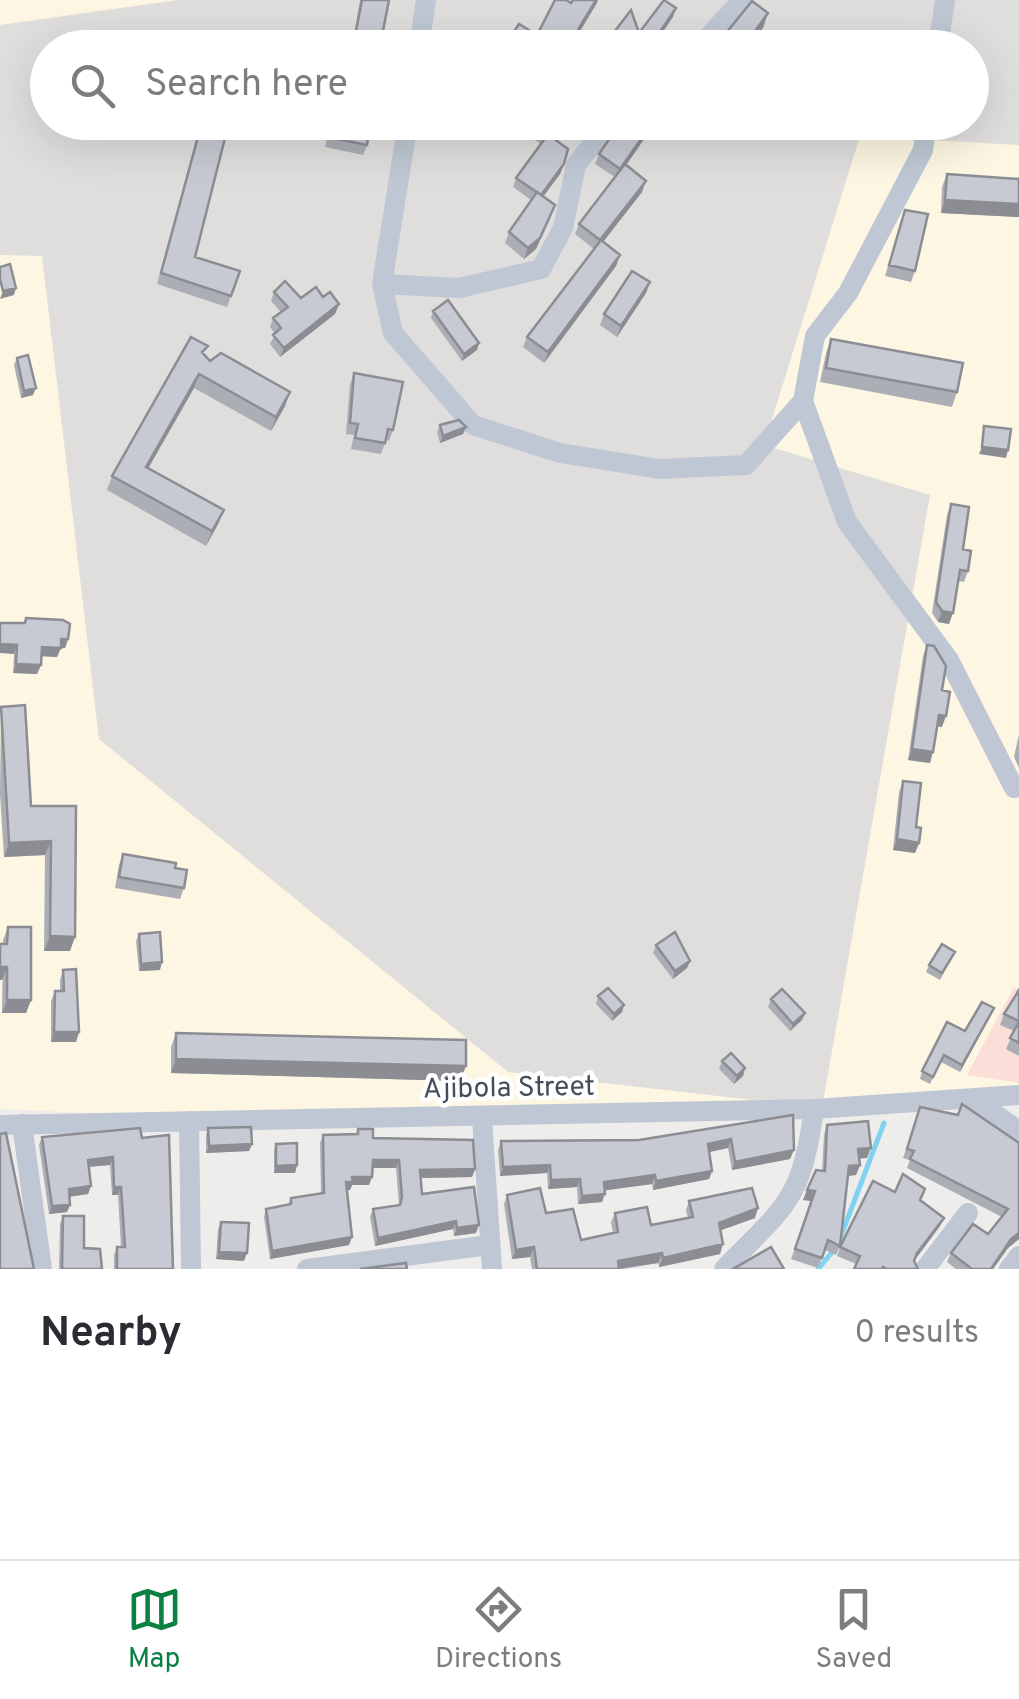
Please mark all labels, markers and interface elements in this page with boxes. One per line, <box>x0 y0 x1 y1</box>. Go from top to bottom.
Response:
search box <box>30 30 989 140</box>
icon: search <box>65 58 120 113</box>
text: Search here <box>145 61 348 110</box>
street label: Ajibola Street <box>423 1070 595 1108</box>
text: Nearby <box>40 1308 182 1361</box>
text: 0 results <box>854 1314 979 1354</box>
tab: Map <box>127 1582 182 1678</box>
tab: Directions <box>435 1582 562 1678</box>
tab: Saved <box>815 1582 892 1678</box>

